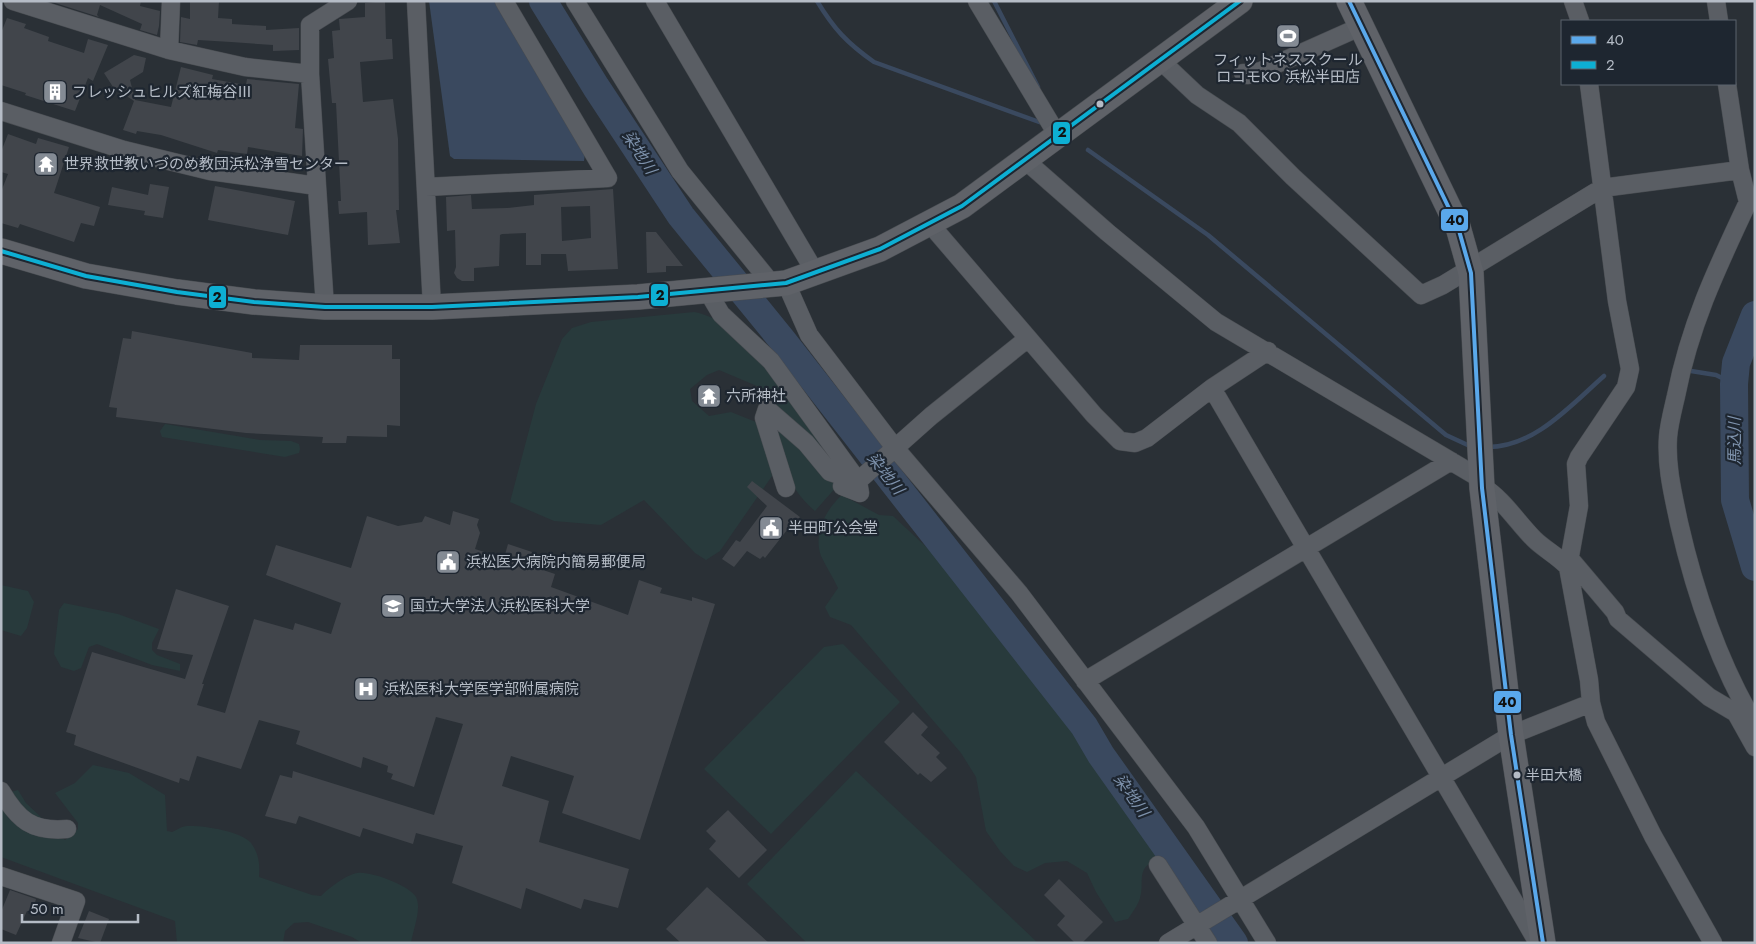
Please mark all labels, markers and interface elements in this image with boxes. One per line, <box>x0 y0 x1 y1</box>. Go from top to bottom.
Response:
legend <box>1561 20 1736 85</box>
sports icon: フィットネススクール ロコモKO 浜松半田店 <box>1275 23 1301 49</box>
text: 40 <box>1606 29 1624 51</box>
place label: フィットネススクール ロコモKO 浜松半田店 <box>1213 49 1363 88</box>
text: 2 <box>1606 54 1615 76</box>
building icon: フレッシュヒルズ紅梅谷Ⅲ <box>42 79 68 105</box>
place label: フレッシュヒルズ紅梅谷Ⅲ <box>72 81 252 103</box>
unlabelled marker <box>1095 99 1105 109</box>
line badge: 2 <box>1052 121 1071 145</box>
text: 2 <box>1057 122 1067 142</box>
water label: 染地川 <box>617 126 663 180</box>
temple icon: 世界救世教いづのめ教団浜松浄雪センター <box>33 151 59 177</box>
place label: 世界救世教いづのめ教団浜松浄雪センター <box>64 153 349 175</box>
line badge: 40 <box>1440 208 1469 232</box>
text: 40 <box>1445 210 1465 230</box>
line badge: 2 <box>650 283 669 307</box>
line badge: 2 <box>208 285 227 309</box>
text: 2 <box>655 285 665 305</box>
text: 2 <box>212 287 222 307</box>
temple icon: 六所神社 <box>696 383 722 409</box>
place label: 六所神社 <box>726 385 786 407</box>
water label: 馬込川 <box>1723 415 1746 465</box>
water label: 染地川 <box>862 447 911 501</box>
public building icon: 半田町公会堂 <box>758 515 784 541</box>
place label: 半田町公会堂 <box>788 517 878 539</box>
public building icon: 浜松医大病院内簡易郵便局 <box>435 549 461 575</box>
place label: 浜松医大病院内簡易郵便局 <box>466 551 646 573</box>
school or university icon: 国立大学法人浜松医科大学 <box>380 593 406 619</box>
place label: 国立大学法人浜松医科大学 <box>410 595 590 617</box>
hospital icon: 浜松医科大学医学部附属病院 <box>353 676 379 702</box>
place label: 浜松医科大学医学部附属病院 <box>384 678 579 700</box>
line badge: 40 <box>1493 690 1522 714</box>
text: 40 <box>1497 692 1517 712</box>
place label: 半田大橋 <box>1526 765 1582 785</box>
water label: 染地川 <box>1108 769 1156 823</box>
marker: 半田大橋 <box>1512 770 1522 780</box>
scale bar <box>22 892 139 924</box>
text: 50 m <box>30 898 64 920</box>

